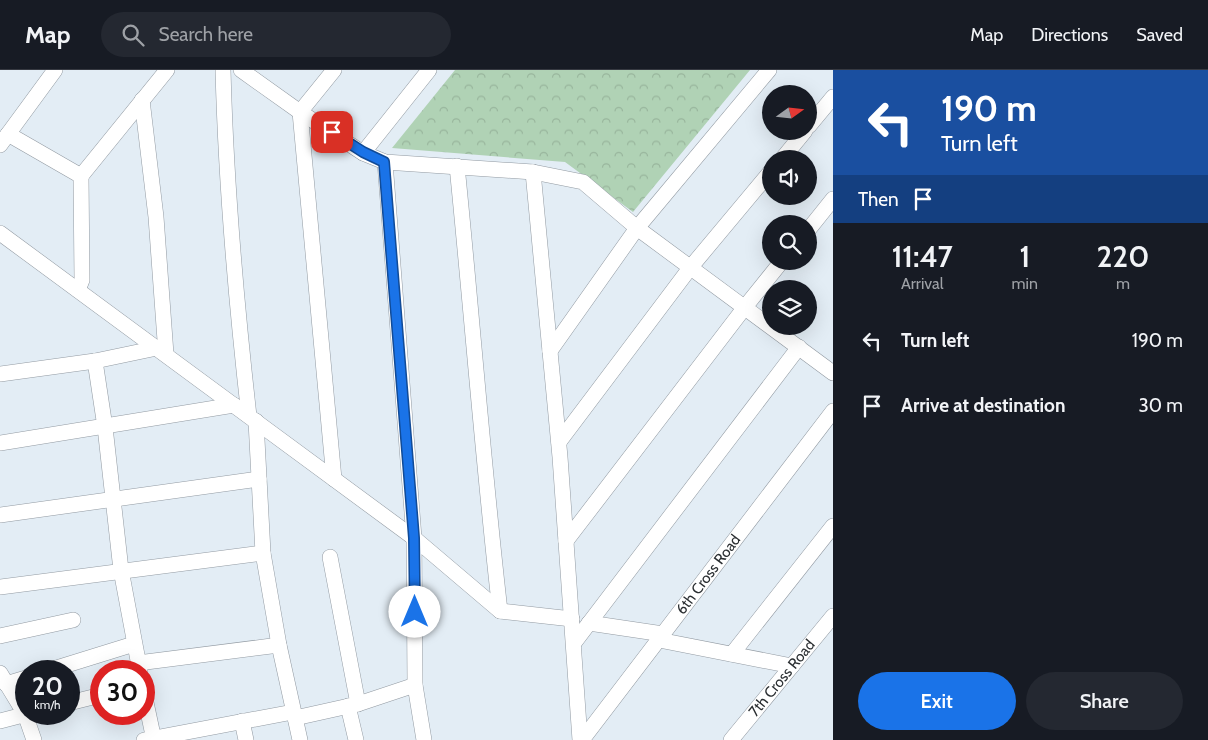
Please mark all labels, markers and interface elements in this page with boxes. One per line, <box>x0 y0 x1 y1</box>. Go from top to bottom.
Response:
search box <box>101 12 451 57</box>
text: Map <box>25 20 71 49</box>
icon: search <box>119 21 147 49</box>
text: Search here <box>159 23 253 46</box>
text: Map <box>970 24 1003 46</box>
text: Directions <box>1031 24 1108 46</box>
text: Saved <box>1136 24 1183 46</box>
north arrow <box>762 85 818 140</box>
map controls <box>762 85 817 335</box>
text: 190 m <box>941 87 1037 130</box>
icon: left <box>858 90 923 155</box>
pin <box>311 111 353 153</box>
icon: arrive <box>318 118 346 146</box>
text: Turn left <box>941 130 1018 157</box>
button: sound <box>762 150 817 205</box>
icon: arrive <box>909 185 937 213</box>
text: Then <box>858 188 899 211</box>
button: search <box>762 215 817 270</box>
text: 11:47 <box>892 238 953 275</box>
text: 1 <box>1019 238 1030 275</box>
text: 220 <box>1097 238 1149 275</box>
text: Arrival <box>901 274 944 293</box>
text: min <box>1012 274 1038 293</box>
text: m <box>1116 274 1130 293</box>
button: layers <box>762 280 817 335</box>
icon: left <box>858 327 886 355</box>
text: Turn left <box>901 329 969 352</box>
text: 190 m <box>1132 329 1183 352</box>
icon: arrive <box>858 392 886 420</box>
text: Arrive at destination <box>901 394 1065 417</box>
text: 30 m <box>1139 394 1183 417</box>
street label: 6th Cross Road <box>672 531 744 618</box>
position arrow <box>388 585 440 637</box>
street label: 7th Cross Road <box>745 636 819 720</box>
speed limit sign: 30 <box>90 660 155 725</box>
text: 20 <box>32 671 63 701</box>
button: Exit <box>858 672 1016 730</box>
button: Share <box>1026 672 1183 730</box>
text: km/h <box>34 697 61 712</box>

